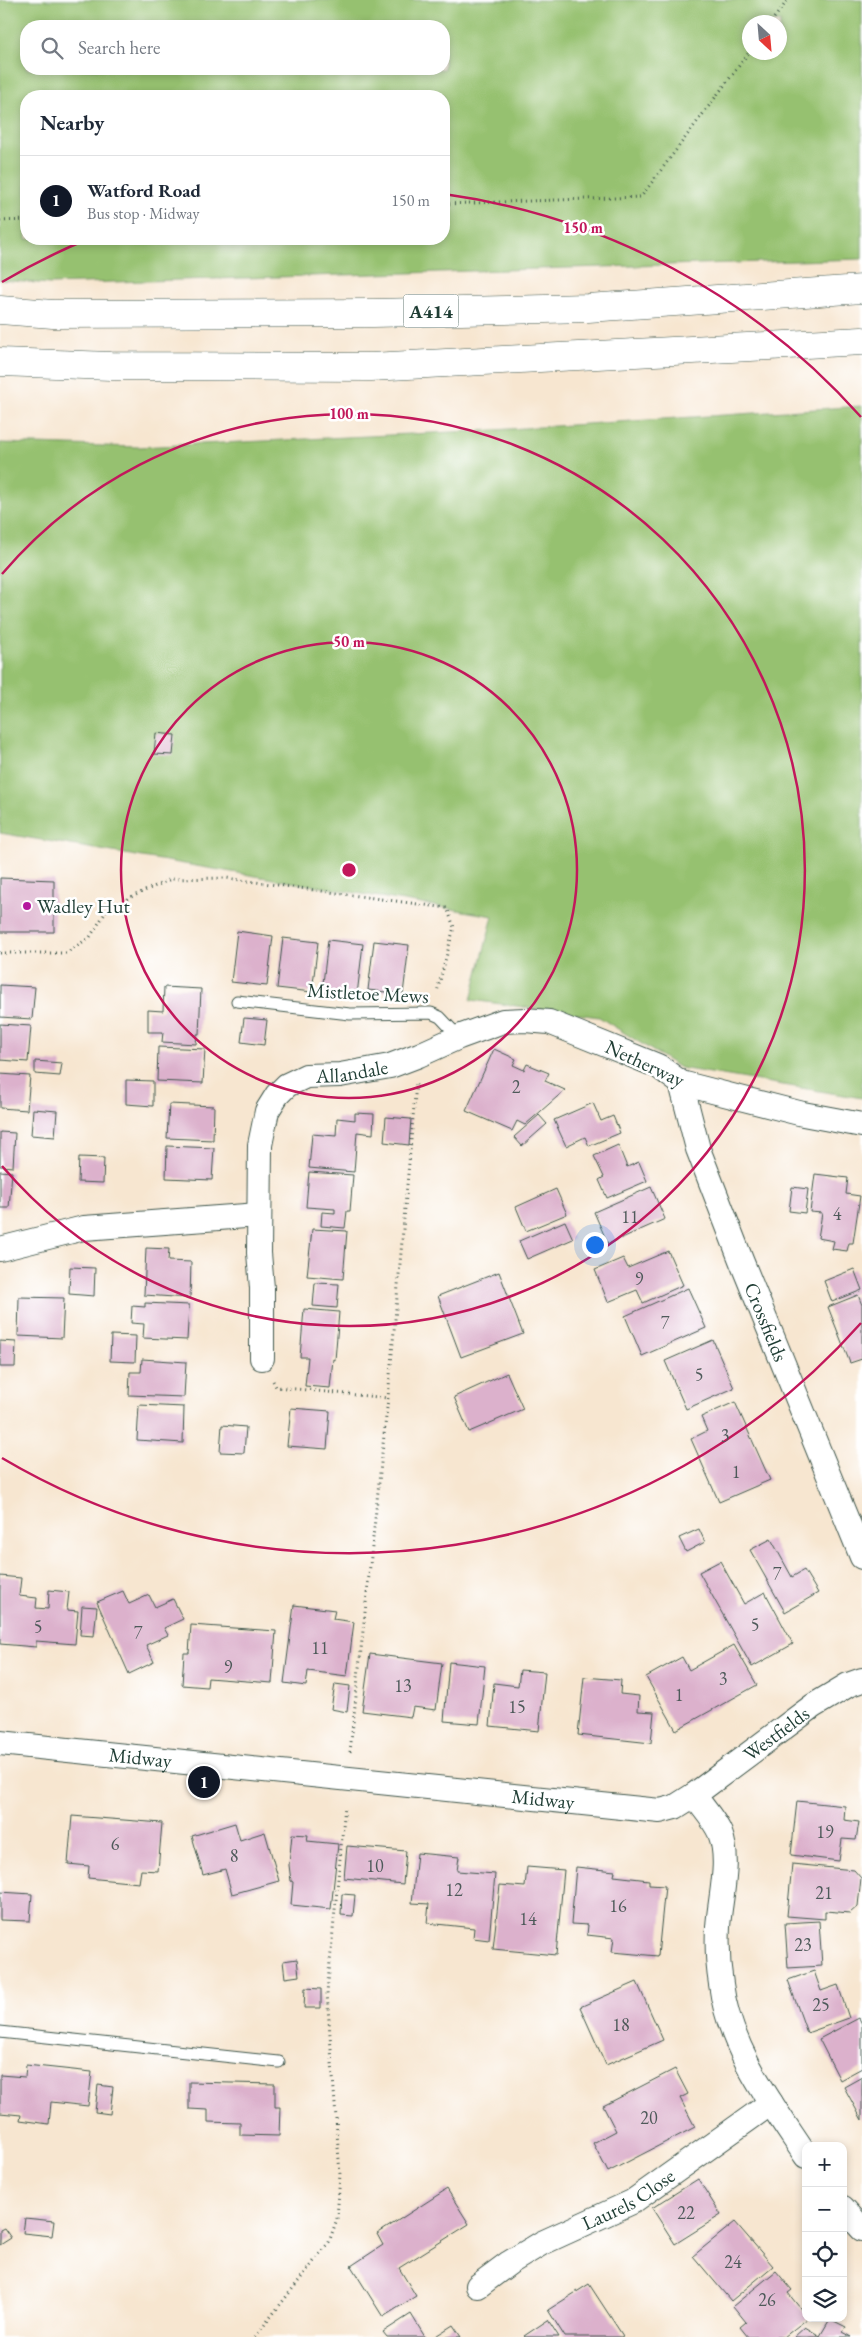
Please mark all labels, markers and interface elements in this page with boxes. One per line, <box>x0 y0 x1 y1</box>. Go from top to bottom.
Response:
north arrow <box>742 15 787 60</box>
search box <box>20 20 450 75</box>
icon: search <box>38 34 66 62</box>
text: Search here <box>78 35 160 60</box>
text: Nearby <box>40 109 104 136</box>
text: Watford Road <box>87 178 201 203</box>
text: 1 <box>52 190 60 211</box>
text: 150 m <box>391 190 430 211</box>
text: Bus stop · Midway <box>87 203 200 224</box>
text: 150 m <box>563 218 603 237</box>
road number: A414 <box>404 294 458 328</box>
text: 100 m <box>329 404 369 423</box>
text: 50 m <box>333 632 365 651</box>
centre of rings <box>340 861 358 879</box>
place label: Wadley Hut <box>37 893 131 919</box>
marker: Wadley Hut <box>21 900 33 912</box>
street label: Mistletoe Mews <box>306 977 430 1009</box>
street label: Netherway <box>601 1033 689 1093</box>
street label: Allandale <box>314 1054 390 1089</box>
house number: 2 <box>512 1075 521 1098</box>
house number: 4 <box>833 1202 842 1225</box>
house number: 11 <box>621 1205 639 1228</box>
your location <box>582 1232 608 1258</box>
house number: 9 <box>635 1267 644 1290</box>
street label: Crossfields <box>738 1278 794 1365</box>
house number: 7 <box>661 1311 670 1334</box>
house number: 5 <box>695 1363 703 1386</box>
house number: 3 <box>721 1424 729 1447</box>
house number: 1 <box>732 1460 740 1483</box>
house number: 7 <box>773 1562 782 1585</box>
house number: 5 <box>751 1613 759 1636</box>
house number: 5 <box>34 1615 42 1638</box>
house number: 7 <box>134 1621 143 1644</box>
house number: 11 <box>311 1636 329 1659</box>
house number: 9 <box>224 1655 233 1678</box>
house number: 3 <box>719 1667 727 1690</box>
house number: 13 <box>394 1674 412 1697</box>
house number: 1 <box>675 1683 683 1706</box>
house number: 15 <box>508 1695 526 1718</box>
street label: Westfields <box>738 1700 815 1767</box>
street label: Midway <box>108 1741 173 1774</box>
pin: 1 <box>188 1763 220 1801</box>
street label: Midway <box>510 1783 576 1815</box>
house number: 19 <box>816 1820 834 1843</box>
house number: 6 <box>111 1832 120 1855</box>
house number: 8 <box>230 1844 238 1867</box>
house number: 10 <box>366 1854 384 1877</box>
house number: 12 <box>445 1878 463 1901</box>
house number: 21 <box>815 1881 833 1904</box>
house number: 16 <box>609 1894 627 1917</box>
house number: 14 <box>519 1907 537 1930</box>
house number: 23 <box>794 1933 812 1956</box>
house number: 25 <box>812 1993 830 2016</box>
house number: 18 <box>612 2013 630 2036</box>
house number: 20 <box>640 2106 658 2129</box>
map controls <box>802 2142 847 2322</box>
button: + <box>802 2142 847 2187</box>
street label: Laurels Close <box>578 2163 680 2236</box>
button: − <box>802 2187 847 2232</box>
house number: 22 <box>677 2201 695 2224</box>
button: locate <box>802 2232 847 2277</box>
house number: 24 <box>724 2250 742 2273</box>
button: layers <box>802 2277 847 2322</box>
house number: 26 <box>758 2288 776 2311</box>

